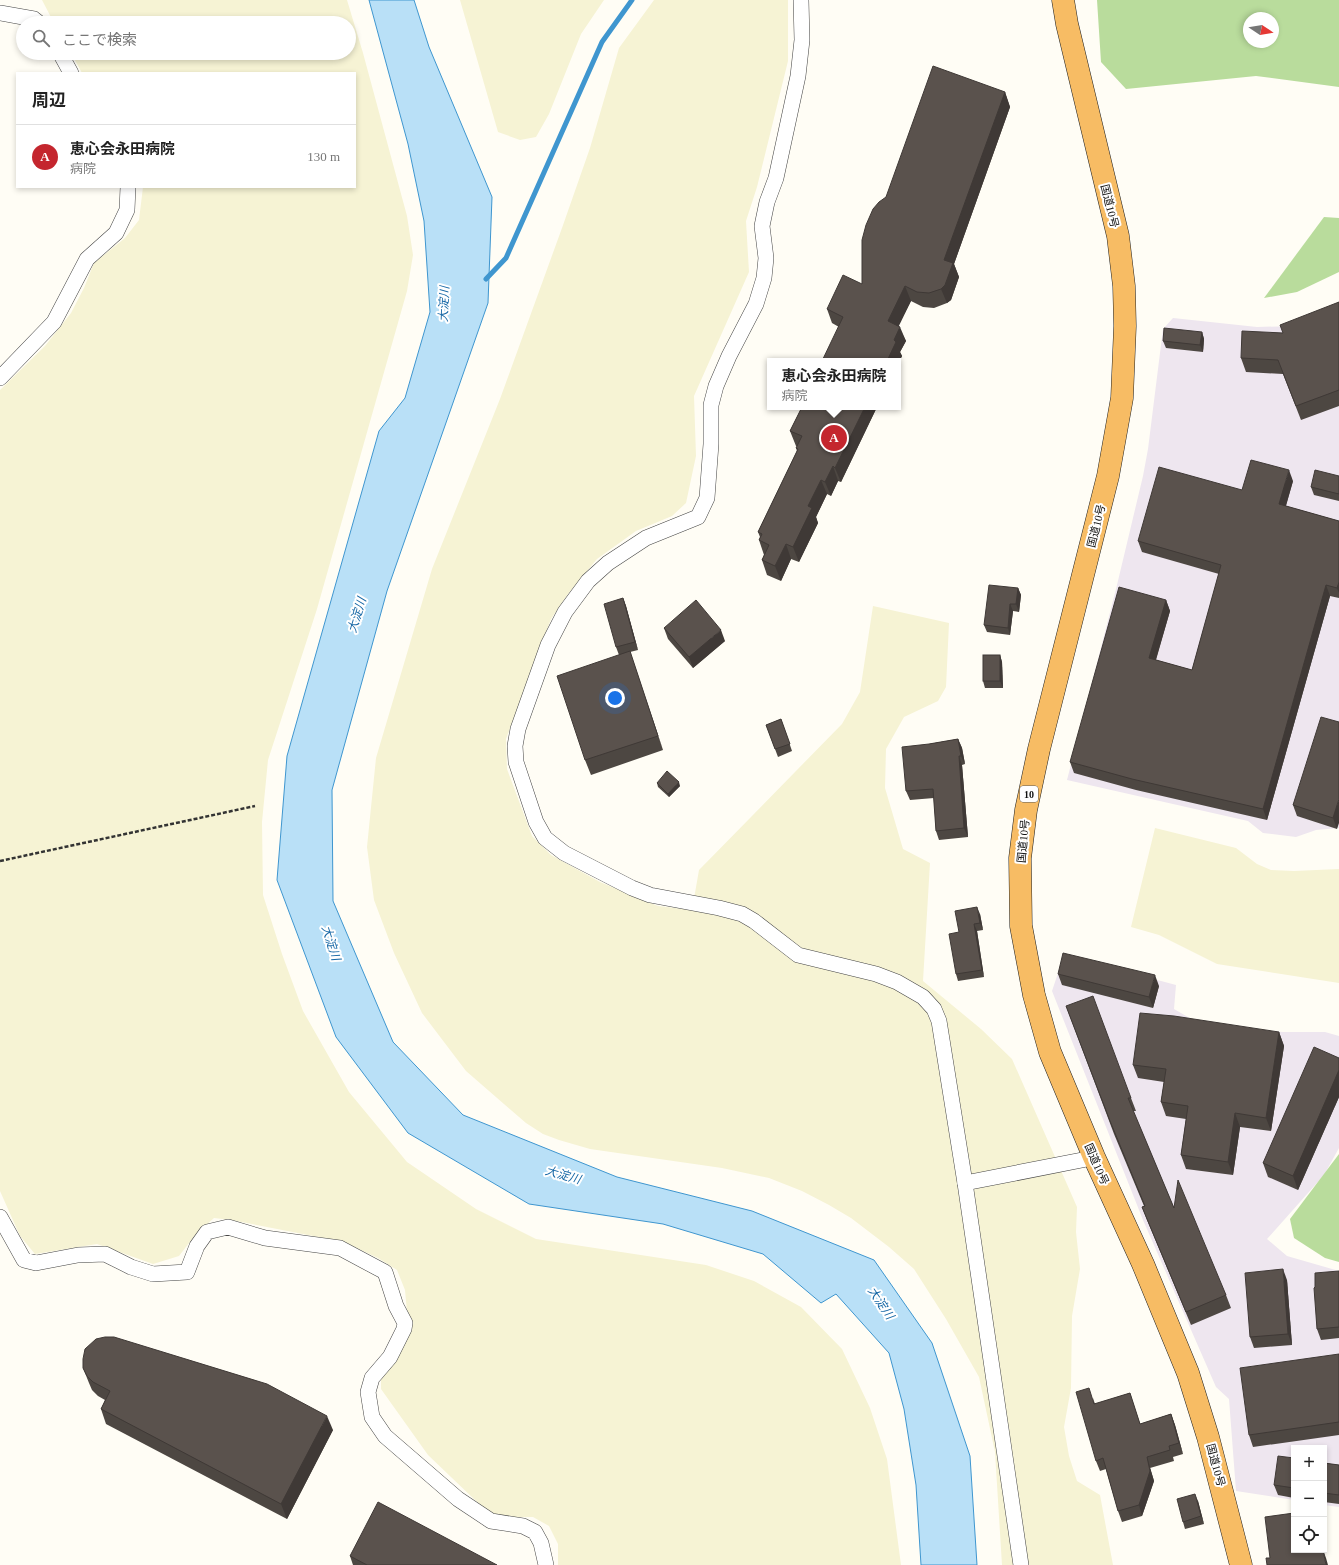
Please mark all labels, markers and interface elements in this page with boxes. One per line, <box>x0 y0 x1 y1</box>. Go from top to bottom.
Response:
north arrow <box>1243 12 1279 48</box>
search box <box>16 16 356 60</box>
icon: search <box>30 27 52 49</box>
text: ここで検索 <box>62 32 137 48</box>
text: 周辺 <box>32 91 66 110</box>
text: 恵心会永田病院 <box>70 141 175 157</box>
text: A <box>40 149 50 164</box>
text: 130 m <box>307 149 340 164</box>
text: 病院 <box>70 161 96 176</box>
street label: 国道10号 <box>1099 183 1121 229</box>
water label: 大淀川 <box>436 284 452 322</box>
popup <box>767 358 901 410</box>
text: 恵心会永田病院 <box>781 368 887 384</box>
text: 病院 <box>781 388 808 403</box>
pin: A <box>821 423 847 453</box>
street label: 国道10号 <box>1085 503 1107 549</box>
water label: 大淀川 <box>345 594 370 634</box>
your location <box>605 688 625 708</box>
road number: 10 <box>1020 786 1038 802</box>
street label: 国道10号 <box>1015 819 1031 863</box>
water label: 大淀川 <box>319 924 344 964</box>
street label: 国道10号 <box>1083 1141 1111 1187</box>
water label: 大淀川 <box>544 1163 584 1187</box>
water label: 大淀川 <box>865 1284 898 1323</box>
street label: 国道10号 <box>1205 1442 1227 1488</box>
map controls <box>1291 1445 1327 1553</box>
button: + <box>1291 1445 1327 1481</box>
button: − <box>1291 1481 1327 1517</box>
button: locate <box>1291 1517 1327 1553</box>

